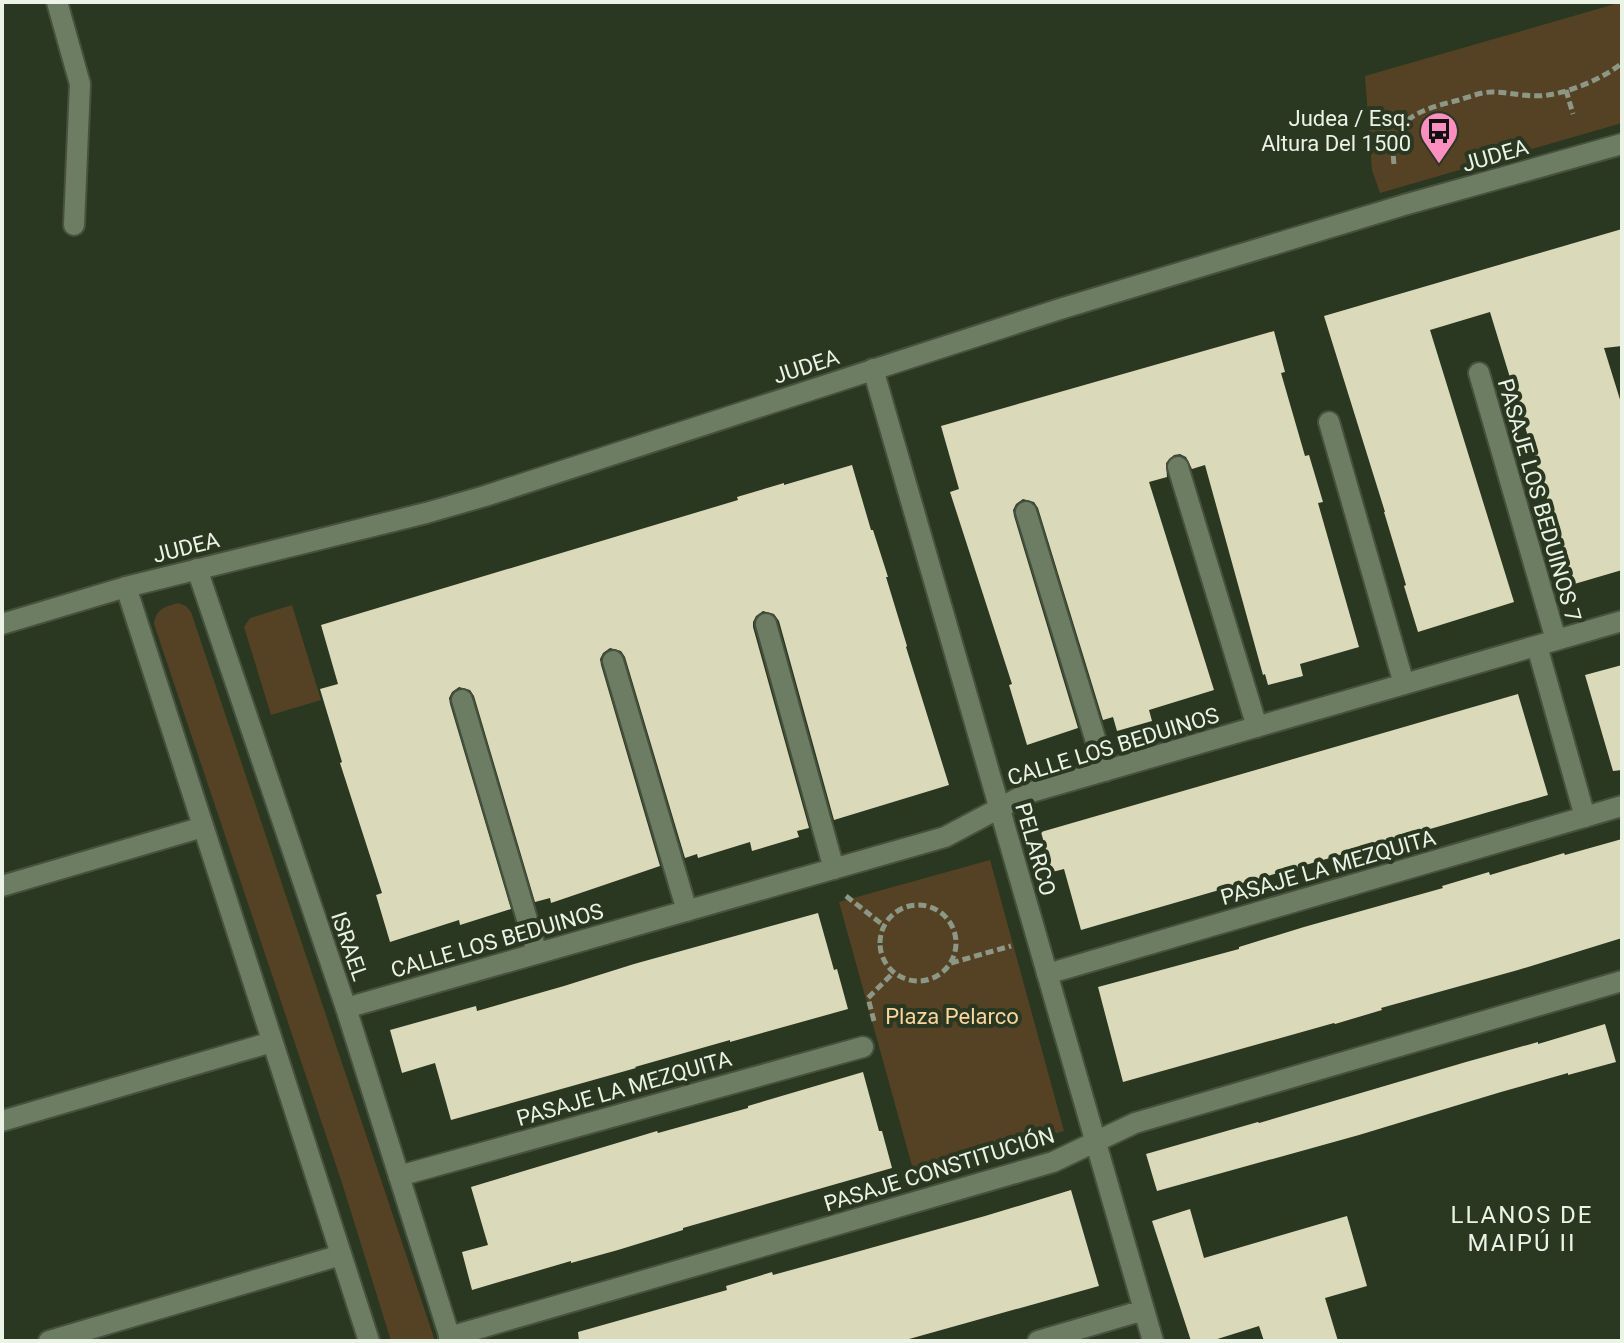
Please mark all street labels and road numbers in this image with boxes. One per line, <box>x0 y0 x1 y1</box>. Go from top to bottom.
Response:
street label: JUDEA <box>1459 134 1532 177</box>
street label: JUDEA <box>770 344 843 389</box>
street label: PASAJE LOS BEDUINOS 7 <box>1493 376 1586 625</box>
street label: JUDEA <box>150 527 223 568</box>
street label: CALLE LOS BEDUINOS <box>1004 702 1222 791</box>
street label: PELARCO <box>1010 800 1061 899</box>
street label: PASAJE LA MEZQUITA <box>1218 825 1439 910</box>
street label: CALLE LOS BEDUINOS <box>388 898 606 983</box>
street label: ISRAEL <box>326 908 373 984</box>
street label: PASAJE LA MEZQUITA <box>514 1046 735 1131</box>
street label: PASAJE CONSTITUCIÓN <box>821 1122 1057 1216</box>

